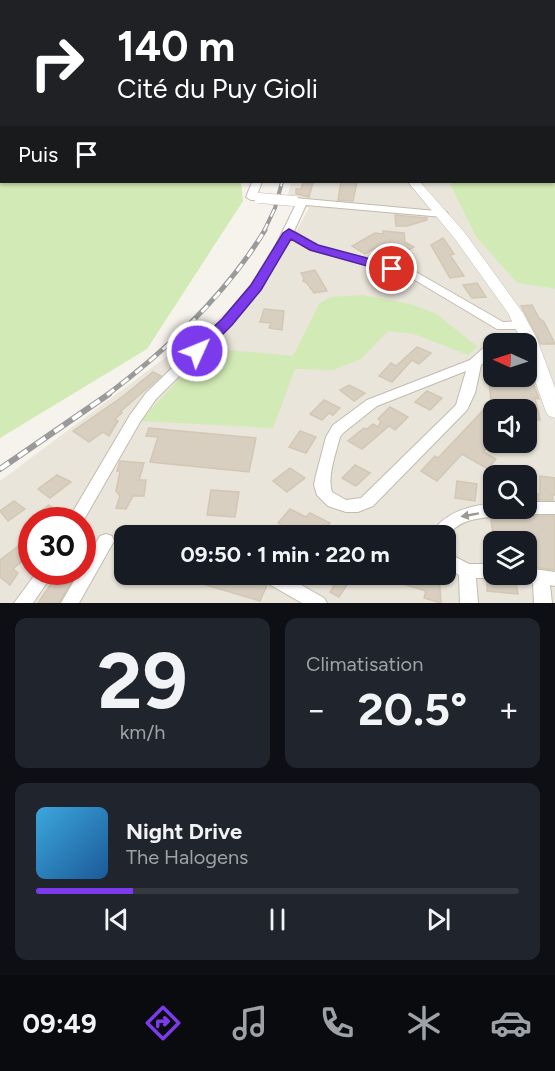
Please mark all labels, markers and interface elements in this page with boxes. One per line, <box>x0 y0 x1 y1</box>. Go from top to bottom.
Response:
text: 140 m <box>117 21 235 72</box>
icon: right <box>18 24 96 102</box>
text: Cité du Puy Gioli <box>117 72 318 105</box>
icon: arrive <box>70 138 103 171</box>
text: Puis <box>18 141 58 168</box>
pin <box>366 243 417 294</box>
icon: arrive <box>375 252 408 285</box>
position arrow <box>165 319 229 383</box>
north arrow <box>483 333 537 387</box>
map controls <box>483 333 537 585</box>
button: sound <box>483 399 537 453</box>
button: search <box>483 465 537 519</box>
speed limit sign: 30 <box>18 507 96 585</box>
one-way arrow <box>461 511 480 520</box>
button: layers <box>483 531 537 585</box>
text: 09:50 · 1 min · 220 m <box>180 541 390 568</box>
text: 29 <box>97 634 188 728</box>
text: Climatisation <box>306 652 423 676</box>
text: 20.5° <box>358 682 467 736</box>
text: − <box>306 690 327 729</box>
text: + <box>498 690 519 729</box>
text: km/h <box>120 720 165 744</box>
text: Night Drive <box>126 818 242 845</box>
text: The Halogens <box>126 845 248 869</box>
icon: previous <box>100 903 133 936</box>
icon: pause <box>261 903 294 936</box>
icon: next <box>422 903 455 936</box>
icon: directions <box>142 1002 184 1044</box>
icon: music <box>229 1002 271 1044</box>
icon: phone <box>316 1002 358 1044</box>
icon: climate <box>403 1002 445 1044</box>
icon: car <box>490 1002 532 1044</box>
text: 09:49 <box>23 1007 97 1040</box>

